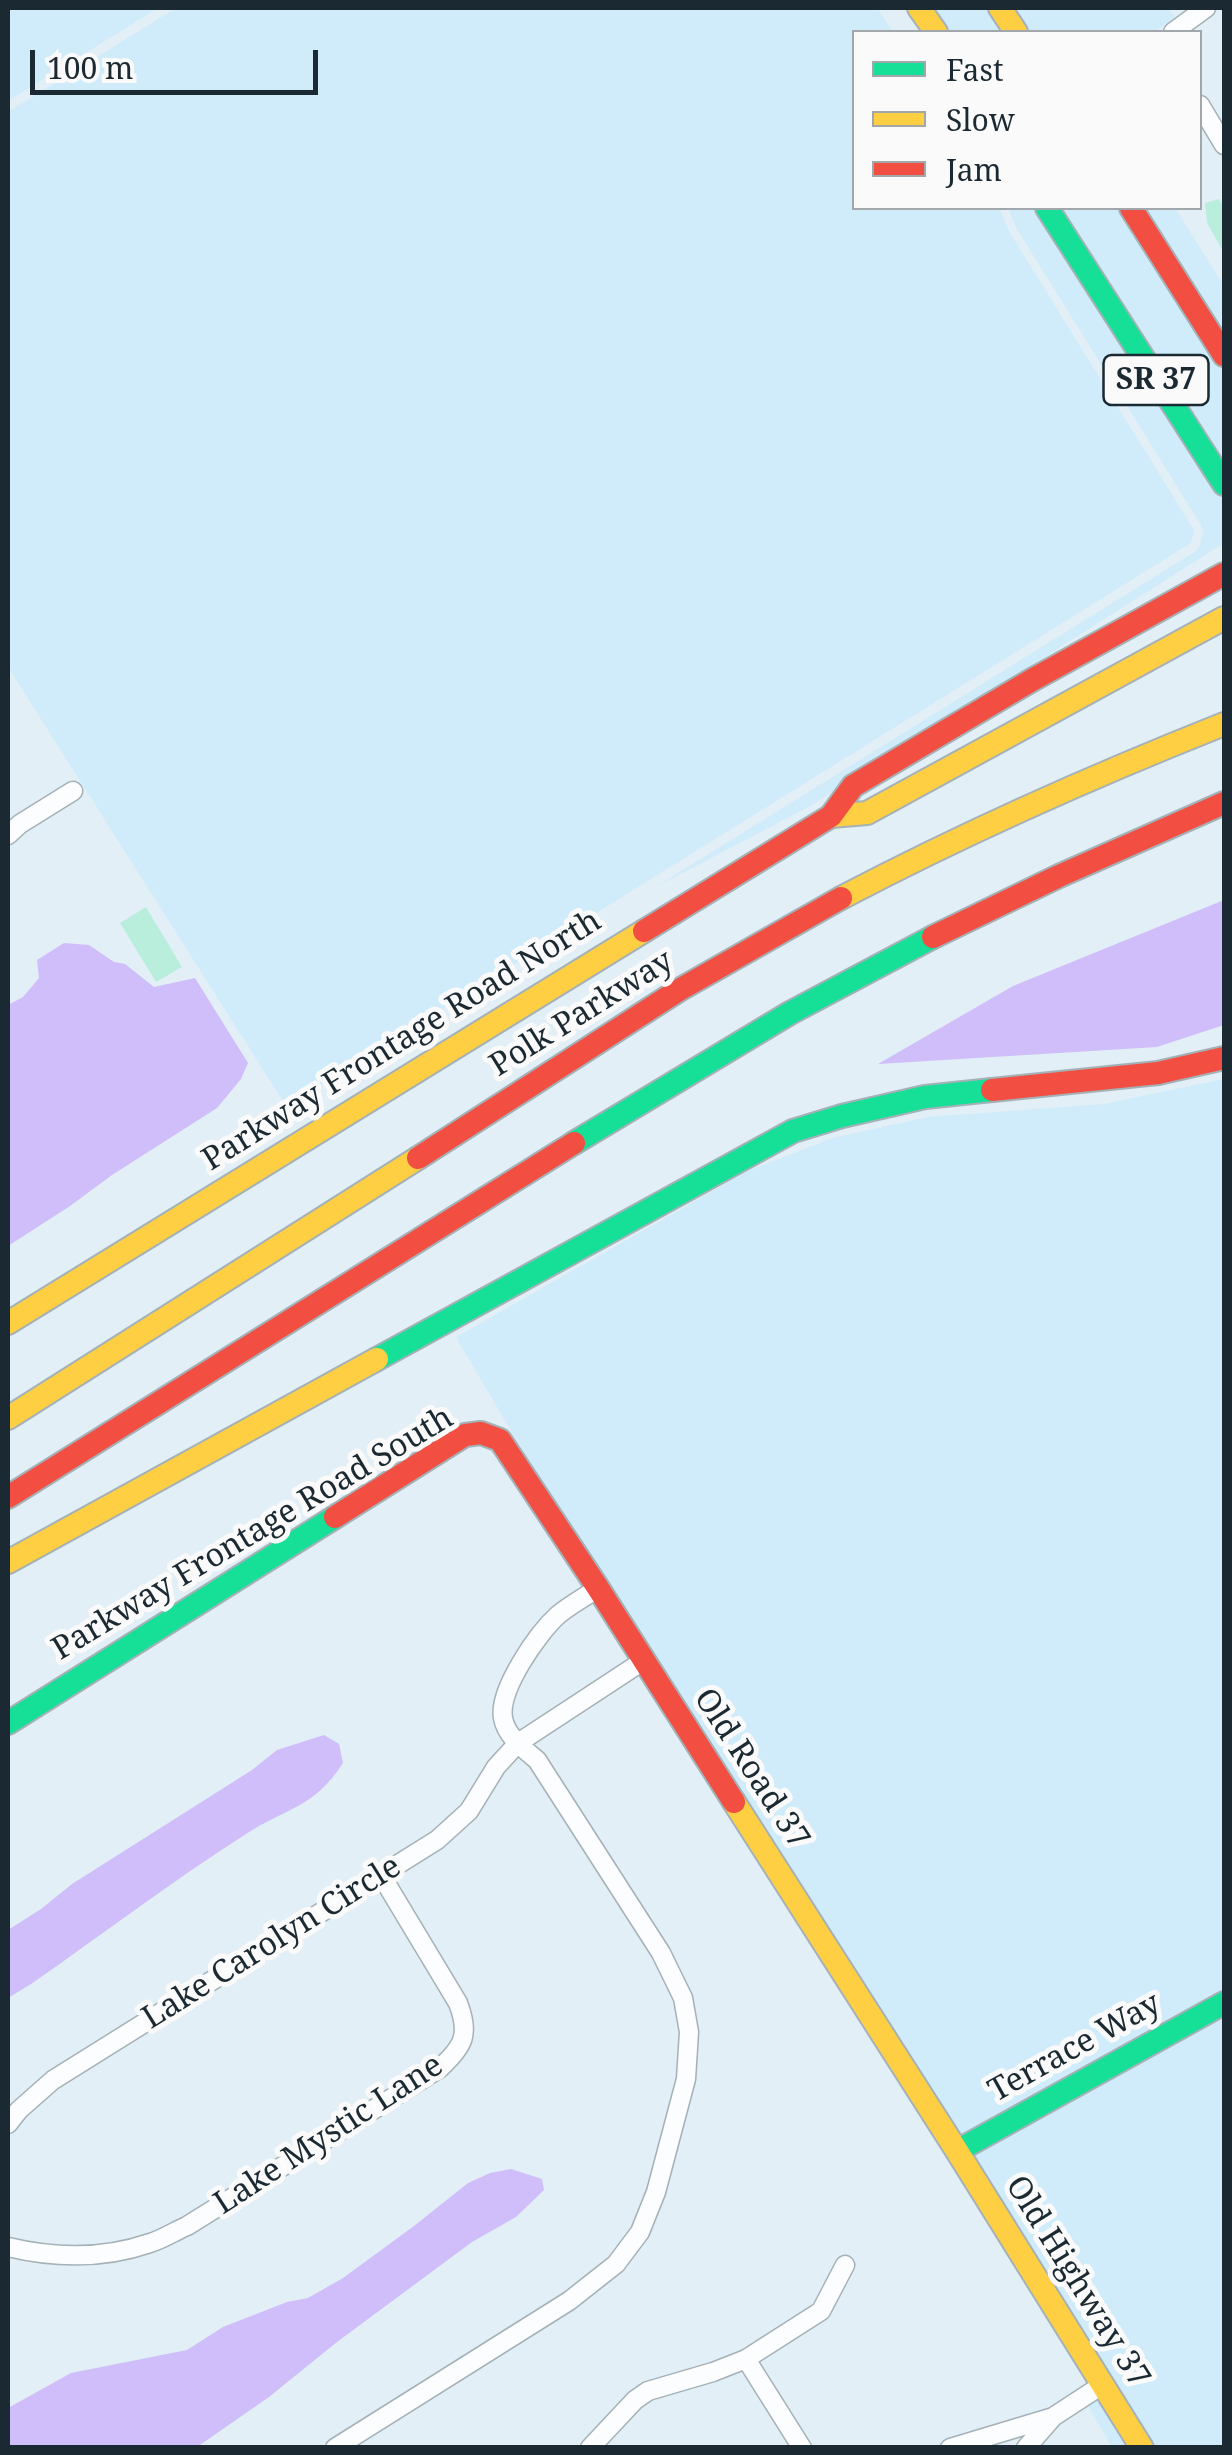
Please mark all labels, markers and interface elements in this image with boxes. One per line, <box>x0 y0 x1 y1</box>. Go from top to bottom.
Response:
scale bar <box>35 30 322 92</box>
legend <box>852 30 1202 210</box>
text: 100 m <box>47 47 133 88</box>
text: Fast <box>946 49 1003 90</box>
text: Slow <box>946 99 1015 140</box>
text: Jam <box>946 149 1002 190</box>
road number: SR 37 <box>1104 355 1208 405</box>
street label: Parkway Frontage Road North <box>196 902 608 1180</box>
street label: Polk Parkway <box>483 942 681 1086</box>
street label: Parkway Frontage Road South <box>46 1399 460 1669</box>
street label: Old Road 37 <box>685 1682 817 1856</box>
street label: Lake Carolyn Circle <box>136 1848 408 2038</box>
street label: Terrace Way <box>982 1985 1168 2111</box>
street label: Lake Mystic Lane <box>207 2047 451 2223</box>
street label: Old Highway 37 <box>997 2169 1157 2395</box>

